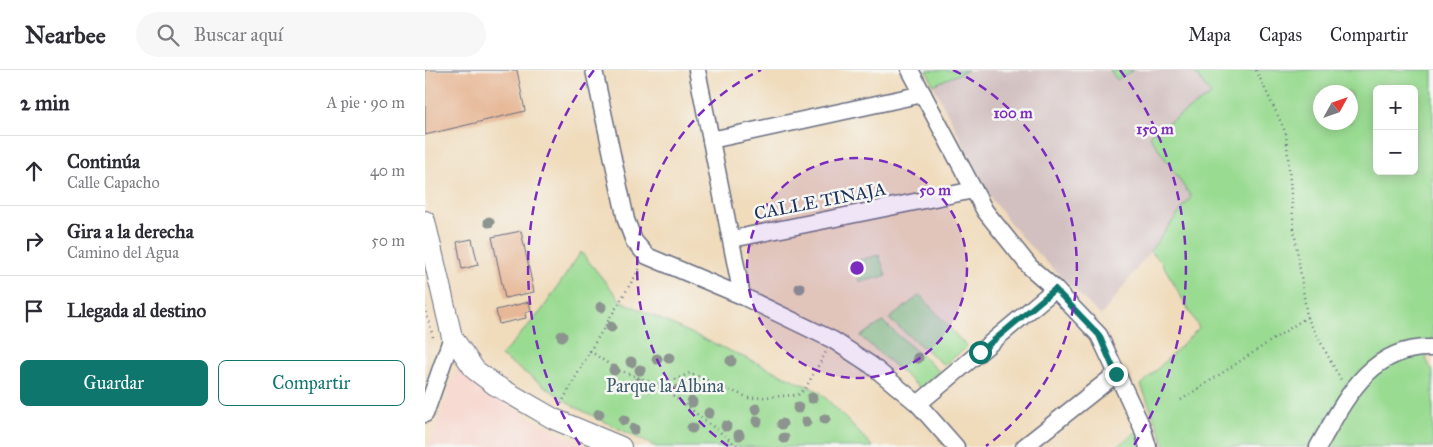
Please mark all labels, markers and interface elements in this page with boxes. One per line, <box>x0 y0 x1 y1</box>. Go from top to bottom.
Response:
search box <box>136 12 486 57</box>
text: Nearbee <box>25 20 106 50</box>
icon: search <box>154 21 182 49</box>
text: Buscar aquí <box>194 23 283 46</box>
text: Mapa <box>1188 24 1231 46</box>
text: Capas <box>1259 24 1302 46</box>
text: Compartir <box>1330 24 1408 46</box>
north arrow <box>1313 85 1358 130</box>
map controls <box>1373 85 1418 175</box>
button: + <box>1373 85 1418 130</box>
text: 2 min <box>20 90 70 116</box>
text: A pie · 90 m <box>327 93 405 112</box>
text: 100 m <box>993 104 1033 122</box>
text: 150 m <box>1136 120 1174 138</box>
button: − <box>1373 130 1418 175</box>
text: Continúa <box>67 150 140 173</box>
icon: ahead <box>20 157 48 185</box>
text: 40 m <box>370 161 405 180</box>
text: Calle Capacho <box>67 173 160 192</box>
street label: CALLE TINAJA <box>752 177 888 226</box>
text: 50 m <box>919 181 951 199</box>
text: Gira a la derecha <box>67 220 194 243</box>
icon: right <box>20 227 48 255</box>
text: 50 m <box>371 231 405 250</box>
text: Camino del Agua <box>67 243 179 262</box>
centre of rings <box>848 259 866 277</box>
icon: arrive <box>20 297 48 325</box>
text: Llegada al destino <box>67 299 206 322</box>
route start <box>969 341 992 364</box>
button: Guardar <box>20 360 208 406</box>
button: Compartir <box>218 360 405 406</box>
route end <box>1105 363 1128 386</box>
park label: Parque la Albina <box>606 375 724 398</box>

